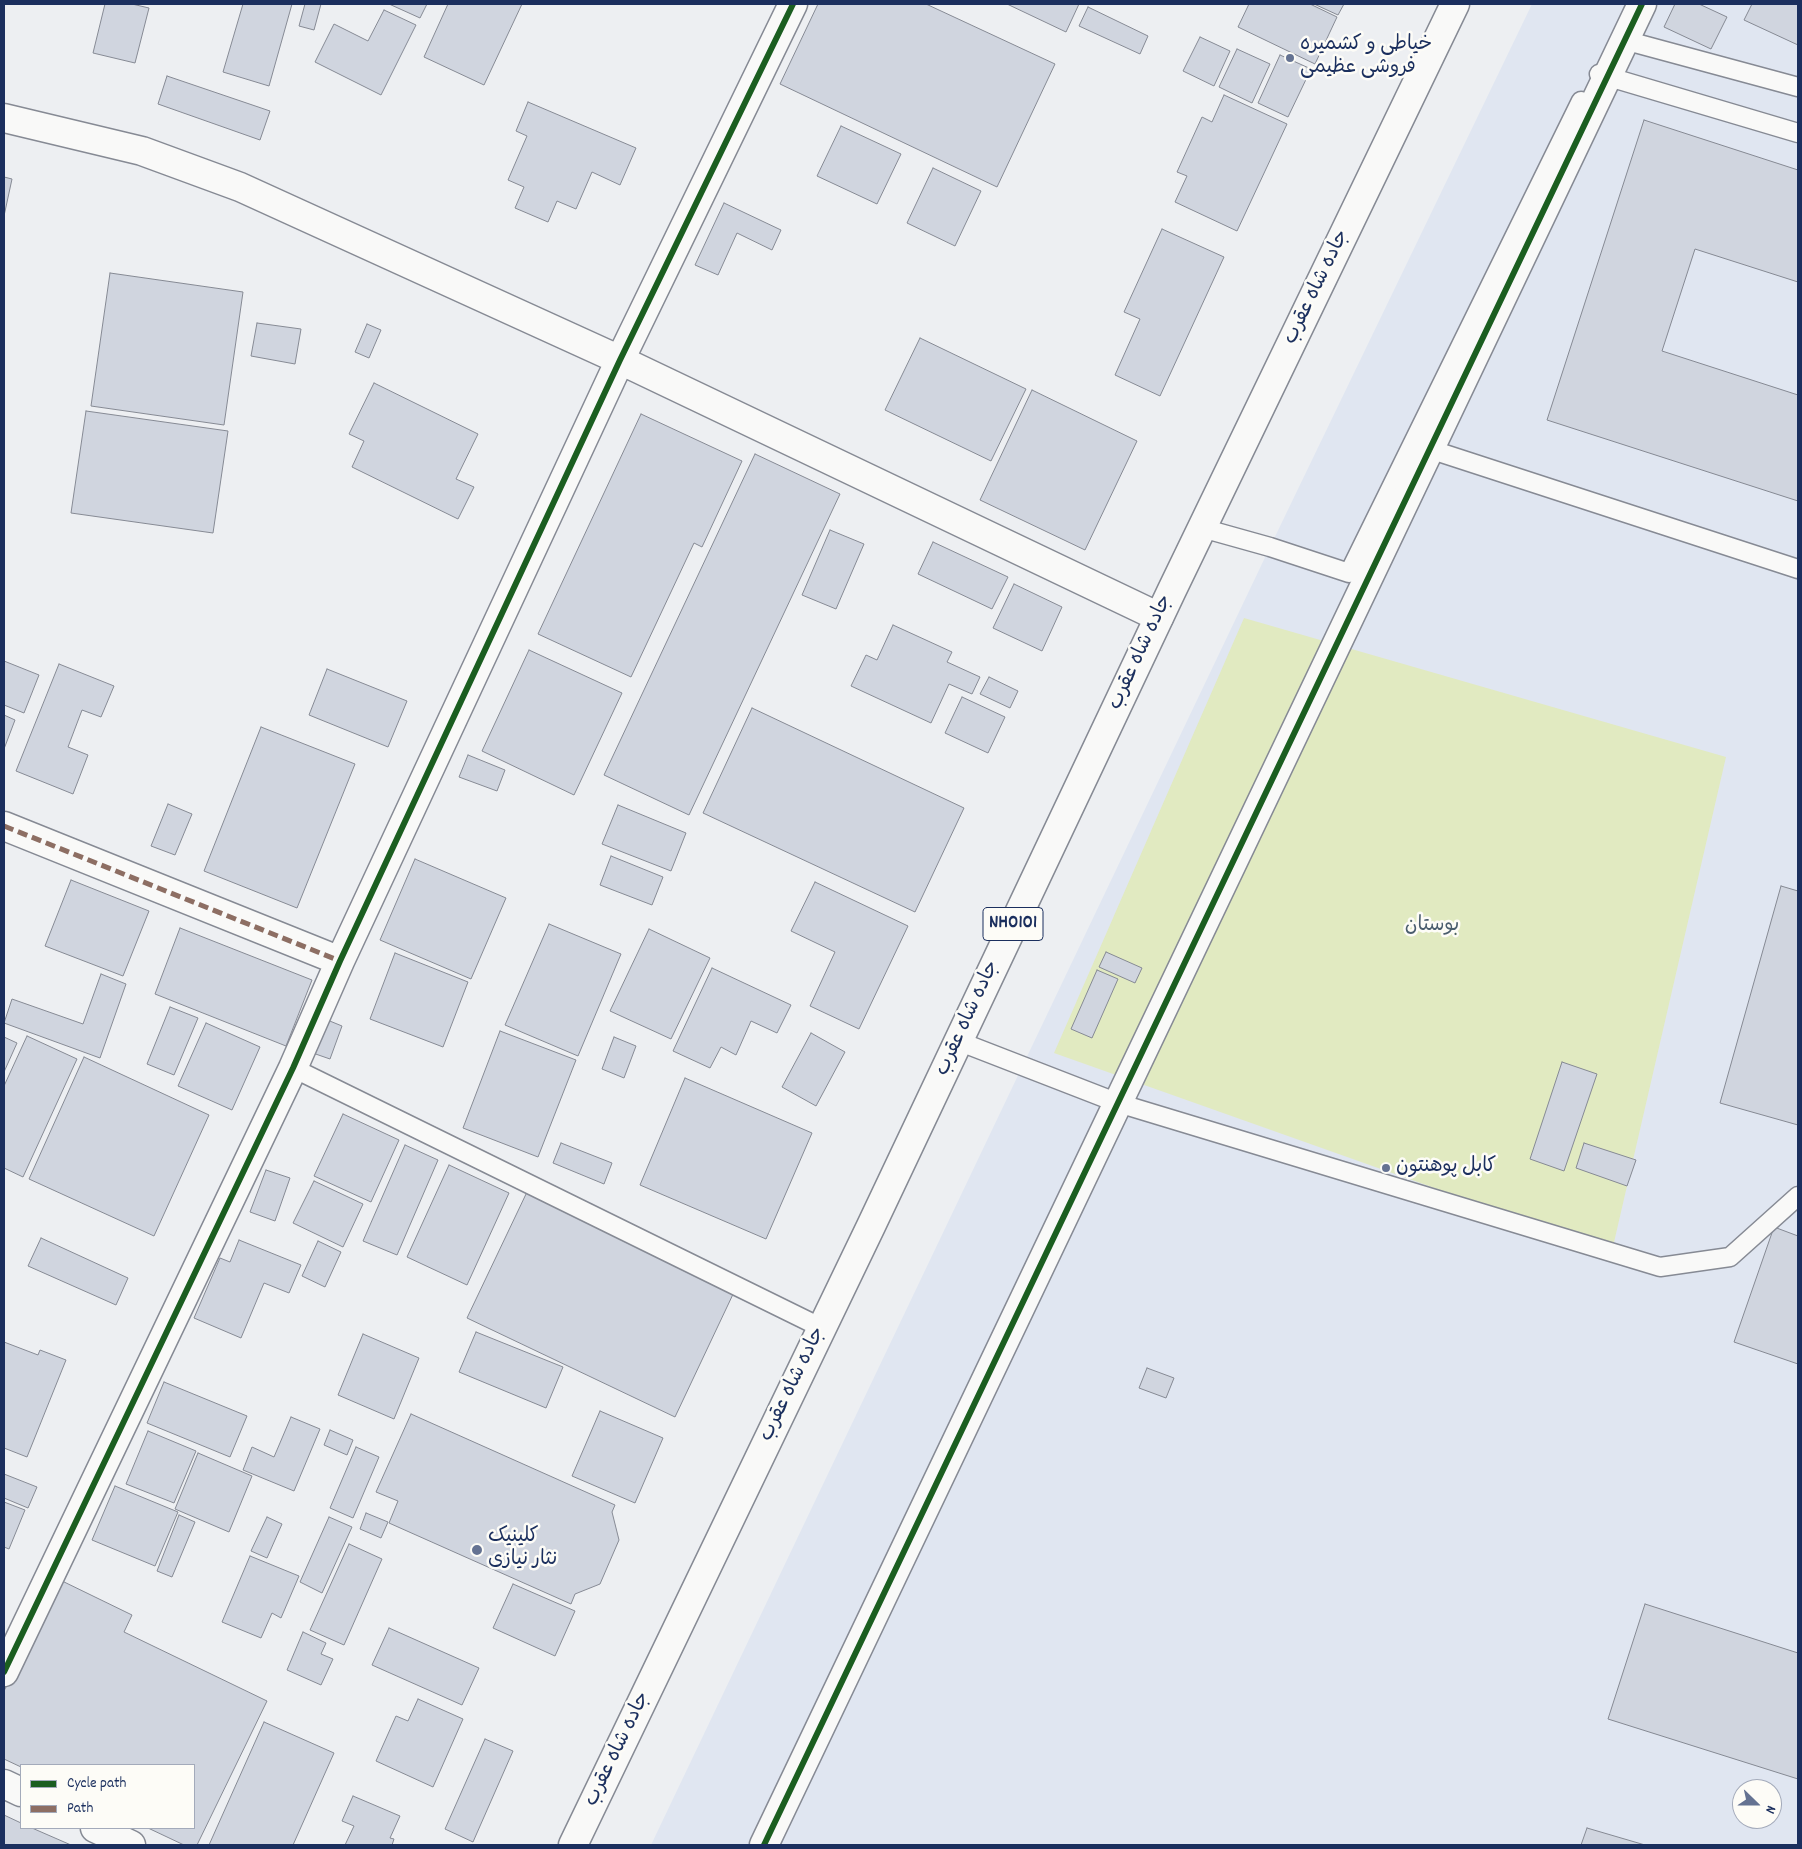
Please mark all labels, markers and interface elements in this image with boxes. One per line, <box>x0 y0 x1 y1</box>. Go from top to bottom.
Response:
place label: خیاطی و کشمیره فروشی عظیمی <box>1300 34 1432 81</box>
marker: خیاطی و کشمیره فروشی عظیمی <box>1284 52 1296 64</box>
street label: جاده شاه عقرب <box>1280 227 1356 349</box>
street label: جاده شاه عقرب <box>1105 592 1179 714</box>
road number: NH0101 <box>983 908 1043 941</box>
park label: بوستان <box>1405 915 1459 939</box>
street label: جاده شاه عقرب <box>932 958 1006 1080</box>
place label: کابل پوهنتون <box>1396 1156 1496 1180</box>
marker: کابل پوهنتون <box>1380 1162 1392 1174</box>
street label: جاده شاه عقرب <box>756 1324 832 1446</box>
place label: کلینیک نثار نیازی <box>488 1526 557 1573</box>
marker: کلینیک نثار نیازی <box>470 1543 484 1557</box>
street label: جاده شاه عقرب <box>581 1689 657 1811</box>
legend <box>20 1764 195 1829</box>
text: Cycle path <box>67 1773 126 1795</box>
north arrow <box>1732 1779 1782 1829</box>
text: Path <box>67 1798 93 1820</box>
text: N <box>1759 1802 1781 1816</box>

